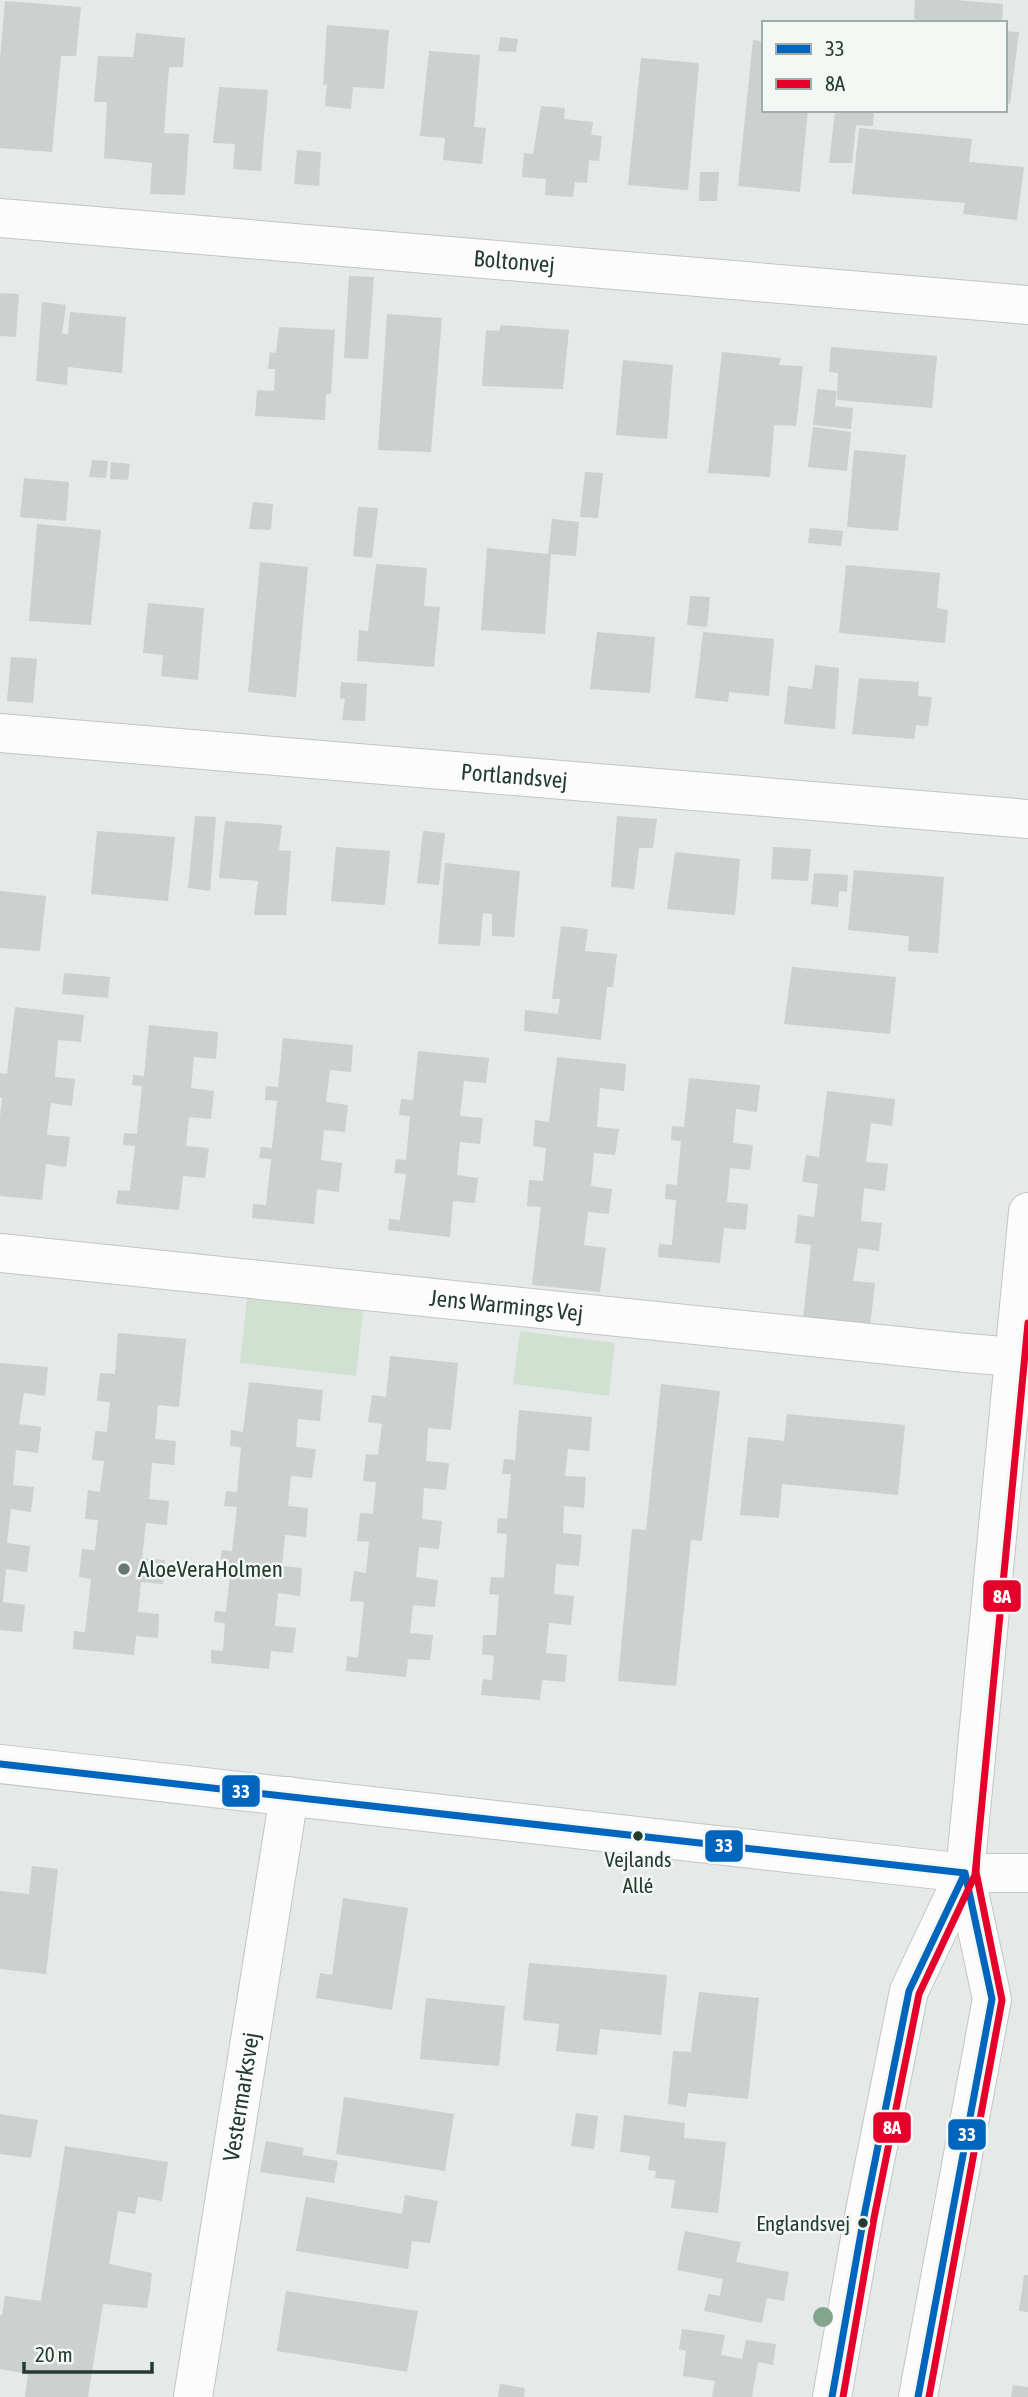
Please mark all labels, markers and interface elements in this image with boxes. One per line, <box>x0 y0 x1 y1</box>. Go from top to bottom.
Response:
legend <box>762 21 1007 112</box>
text: 33 <box>825 36 845 60</box>
text: 8A <box>825 71 846 95</box>
street label: Boltonvej <box>473 245 556 278</box>
street label: Portlandsvej <box>460 759 569 793</box>
street label: Jens Warmings Vej <box>428 1285 584 1326</box>
place label: AloeVeraHolmen <box>138 1556 283 1582</box>
marker: AloeVeraHolmen <box>116 1561 132 1577</box>
line badge: 8A <box>982 1579 1022 1613</box>
text: 8A <box>993 1585 1012 1607</box>
line badge: 33 <box>221 1774 261 1808</box>
text: 33 <box>232 1780 250 1802</box>
marker: Vejlands Allé <box>631 1829 645 1843</box>
line badge: 33 <box>704 1829 744 1863</box>
text: 33 <box>715 1834 733 1856</box>
place label: Vejlands Allé <box>605 1847 671 1897</box>
street label: Vestermarksvej <box>218 2030 264 2163</box>
line badge: 8A <box>872 2111 912 2144</box>
text: 8A <box>883 2116 902 2138</box>
line badge: 33 <box>947 2118 987 2151</box>
text: 33 <box>958 2123 976 2145</box>
place label: Englandsvej <box>756 2211 850 2235</box>
marker: Englandsvej <box>856 2216 870 2230</box>
scale bar <box>24 2330 152 2374</box>
text: 20 m <box>35 2342 73 2366</box>

